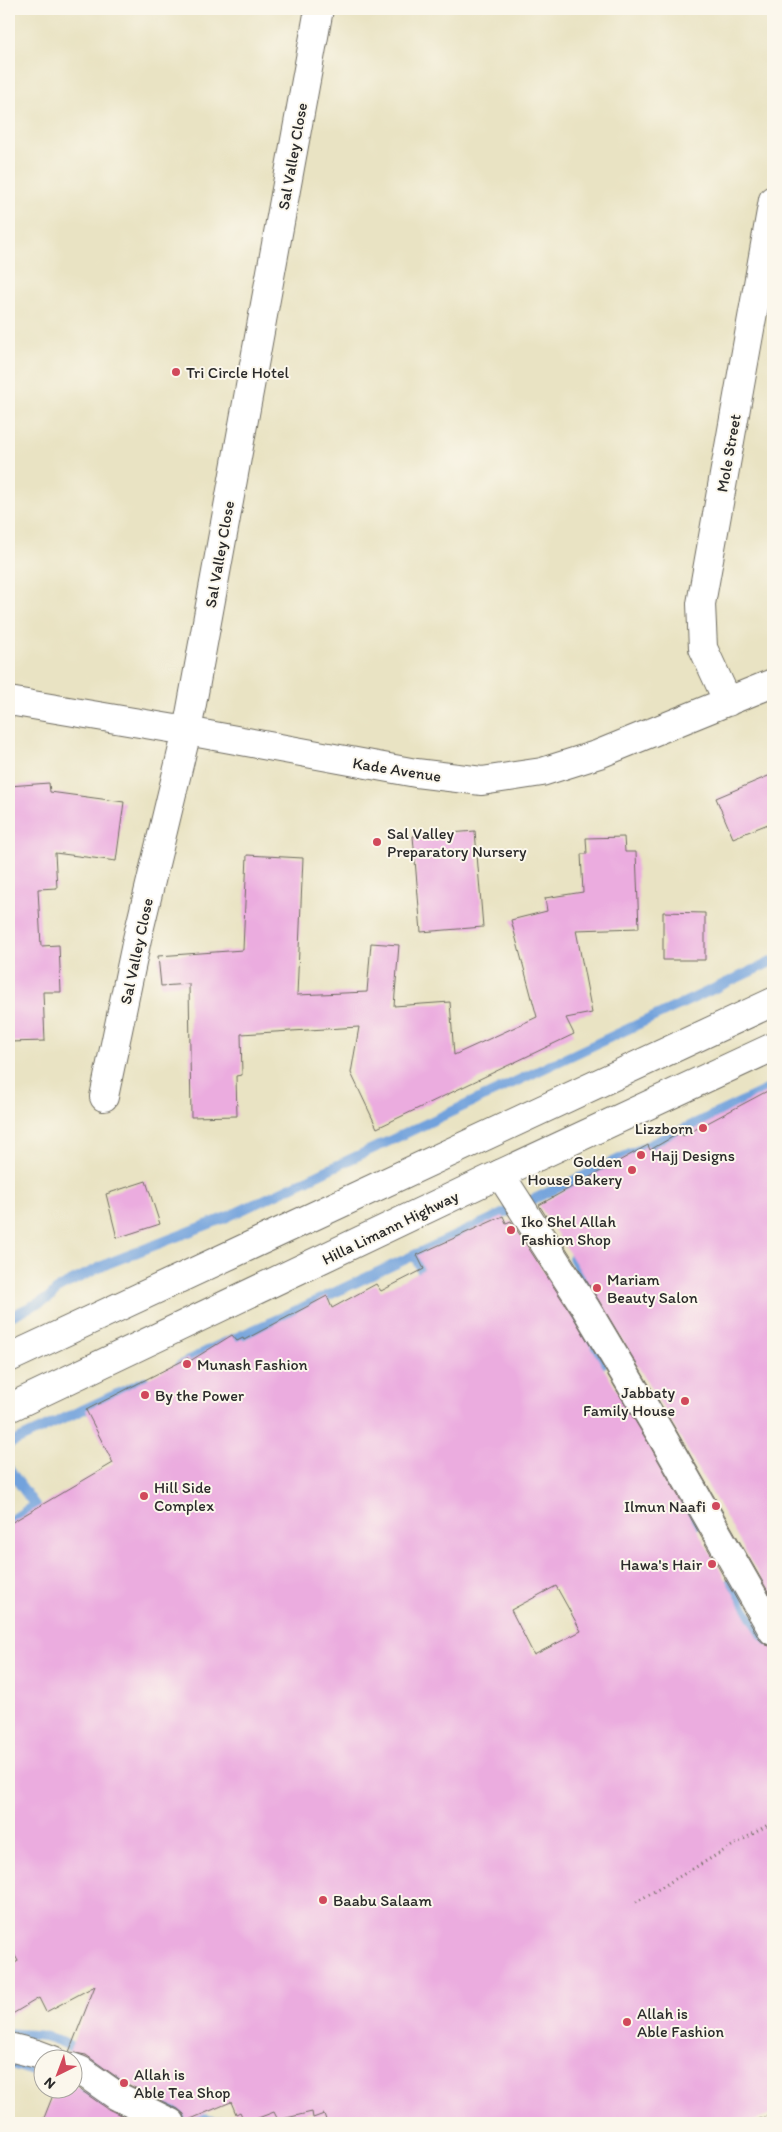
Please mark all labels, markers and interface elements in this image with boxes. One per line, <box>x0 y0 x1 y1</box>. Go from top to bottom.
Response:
street label: Sal Valley Close <box>274 101 311 211</box>
place label: Tri Circle Hotel <box>186 363 289 382</box>
marker: Tri Circle Hotel <box>170 366 182 378</box>
street label: Mole Street <box>712 412 745 494</box>
street label: Sal Valley Close <box>201 499 238 609</box>
street label: Kade Avenue <box>351 753 443 786</box>
place label: Sal Valley Preparatory Nursery <box>387 824 527 861</box>
marker: Sal Valley Preparatory Nursery <box>371 836 383 848</box>
street label: Sal Valley Close <box>116 896 157 1006</box>
place label: Lizzborn <box>635 1119 693 1138</box>
marker: Lizzborn <box>697 1122 709 1134</box>
place label: Hajj Designs <box>651 1146 735 1165</box>
marker: Hajj Designs <box>635 1149 647 1161</box>
place label: Golden House Bakery <box>528 1152 622 1189</box>
marker: Golden House Bakery <box>626 1164 638 1176</box>
street label: Hilla Limann Highway <box>319 1186 462 1269</box>
place label: Iko Shel Allah Fashion Shop <box>521 1212 616 1249</box>
marker: Iko Shel Allah Fashion Shop <box>505 1224 517 1236</box>
place label: Mariam Beauty Salon <box>607 1270 698 1307</box>
marker: Mariam Beauty Salon <box>591 1282 603 1294</box>
place label: Munash Fashion <box>197 1355 308 1374</box>
marker: Munash Fashion <box>181 1358 193 1370</box>
place label: Jabbaty Family House <box>583 1383 675 1420</box>
place label: By the Power <box>155 1386 244 1405</box>
marker: By the Power <box>139 1389 151 1401</box>
marker: Jabbaty Family House <box>679 1395 691 1407</box>
place label: Hill Side Complex <box>154 1478 214 1515</box>
marker: Hill Side Complex <box>138 1490 150 1502</box>
place label: Ilmun Naafi <box>624 1497 706 1516</box>
marker: Ilmun Naafi <box>710 1500 722 1512</box>
place label: Hawa's Hair <box>620 1555 703 1574</box>
marker: Hawa's Hair <box>706 1558 718 1570</box>
place label: Baabu Salaam <box>333 1891 432 1910</box>
marker: Baabu Salaam <box>317 1894 329 1906</box>
place label: Allah is Able Fashion <box>637 2004 724 2041</box>
marker: Allah is Able Fashion <box>621 2016 633 2028</box>
north arrow <box>32 2050 82 2100</box>
place label: Allah is Able Tea Shop <box>134 2065 231 2102</box>
text: N <box>40 2074 59 2093</box>
marker: Allah is Able Tea Shop <box>118 2077 130 2089</box>

